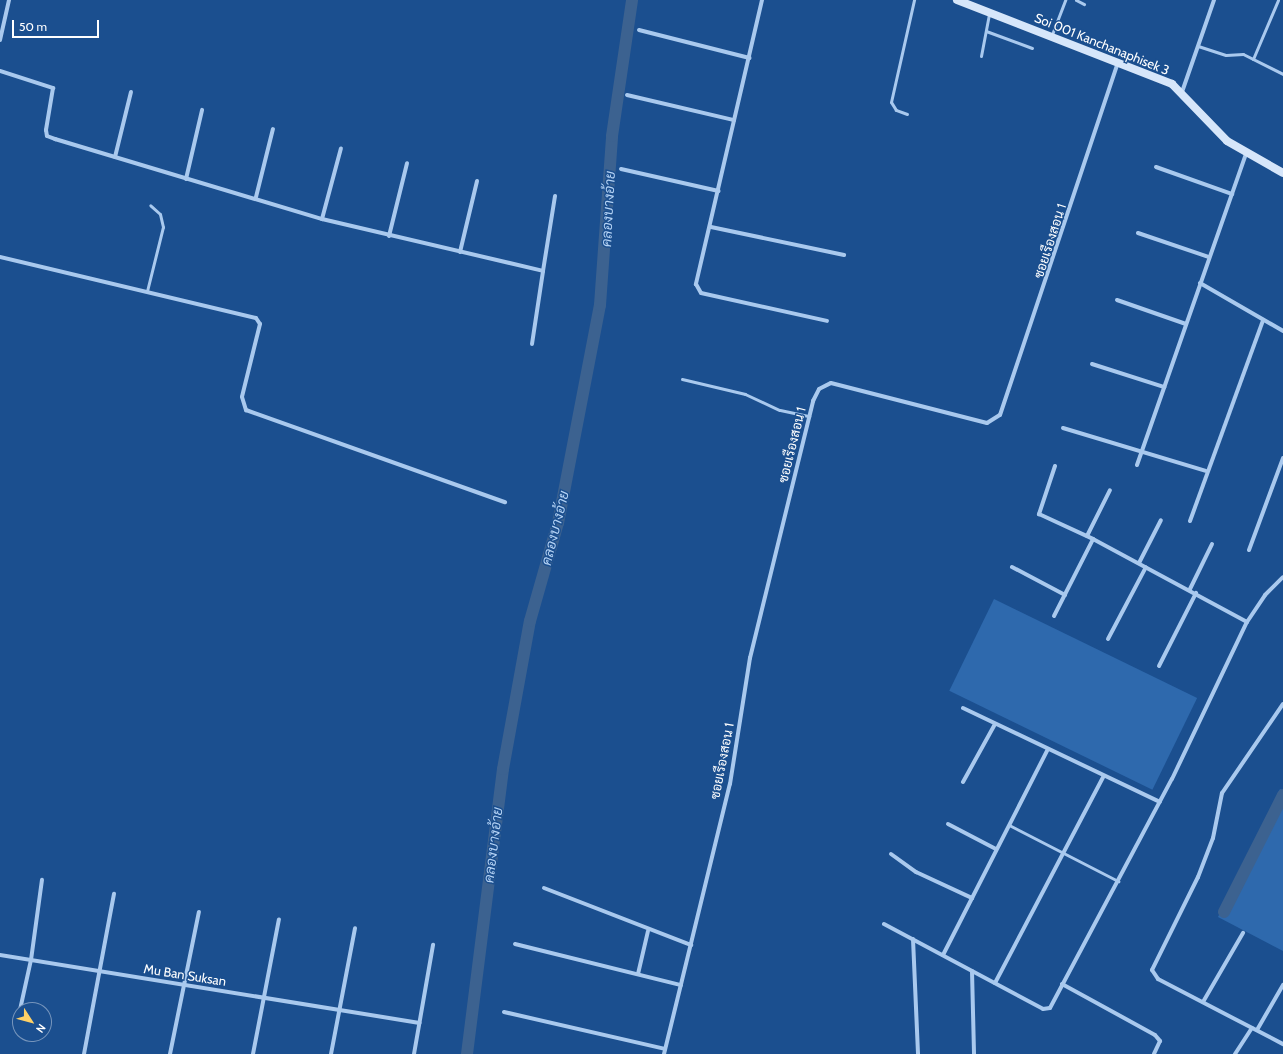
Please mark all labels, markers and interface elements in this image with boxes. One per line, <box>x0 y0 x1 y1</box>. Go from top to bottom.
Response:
street label: Soi 001 Kanchanaphisek 3 <box>1032 10 1172 78</box>
scale bar <box>14 12 101 38</box>
text: 50 m <box>19 19 47 34</box>
water label: คลองบางอ้าย <box>598 170 618 248</box>
street label: ซอยเรืองสอน 1 <box>1031 202 1069 280</box>
street label: ซอยเรืองสอน 1 <box>775 405 809 485</box>
water label: คลองบางอ้าย <box>538 489 572 567</box>
street label: ซอยเรืองสอน 1 <box>707 721 737 801</box>
water label: คลองบางอ้าย <box>480 806 506 884</box>
street label: Mu Ban Suksan <box>143 961 227 989</box>
north arrow <box>12 1002 52 1042</box>
text: N <box>33 1021 49 1036</box>

